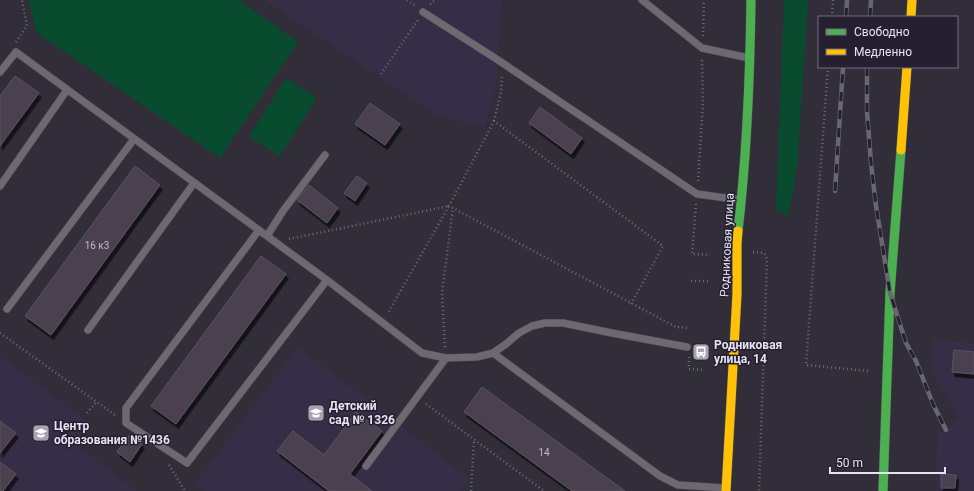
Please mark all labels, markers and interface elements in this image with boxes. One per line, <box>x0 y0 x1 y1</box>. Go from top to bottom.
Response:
legend <box>818 16 958 68</box>
text: Свободно <box>854 25 910 39</box>
text: Медленно <box>854 45 912 59</box>
street label: Родниковая улица <box>717 193 737 297</box>
house number: 16 к3 <box>85 240 109 251</box>
place label: Родниковая улица, 14 <box>714 338 782 366</box>
bus stop icon: Родниковая улица, 14 <box>691 342 711 362</box>
place label: Детский сад № 1326 <box>329 399 395 427</box>
school or university icon: Детский сад № 1326 <box>306 403 326 423</box>
place label: Центр образования №1436 <box>54 419 170 447</box>
school or university icon: Центр образования №1436 <box>31 423 51 443</box>
house number: 14 <box>538 447 550 458</box>
scale bar <box>830 449 945 475</box>
text: 50 m <box>836 456 863 470</box>

